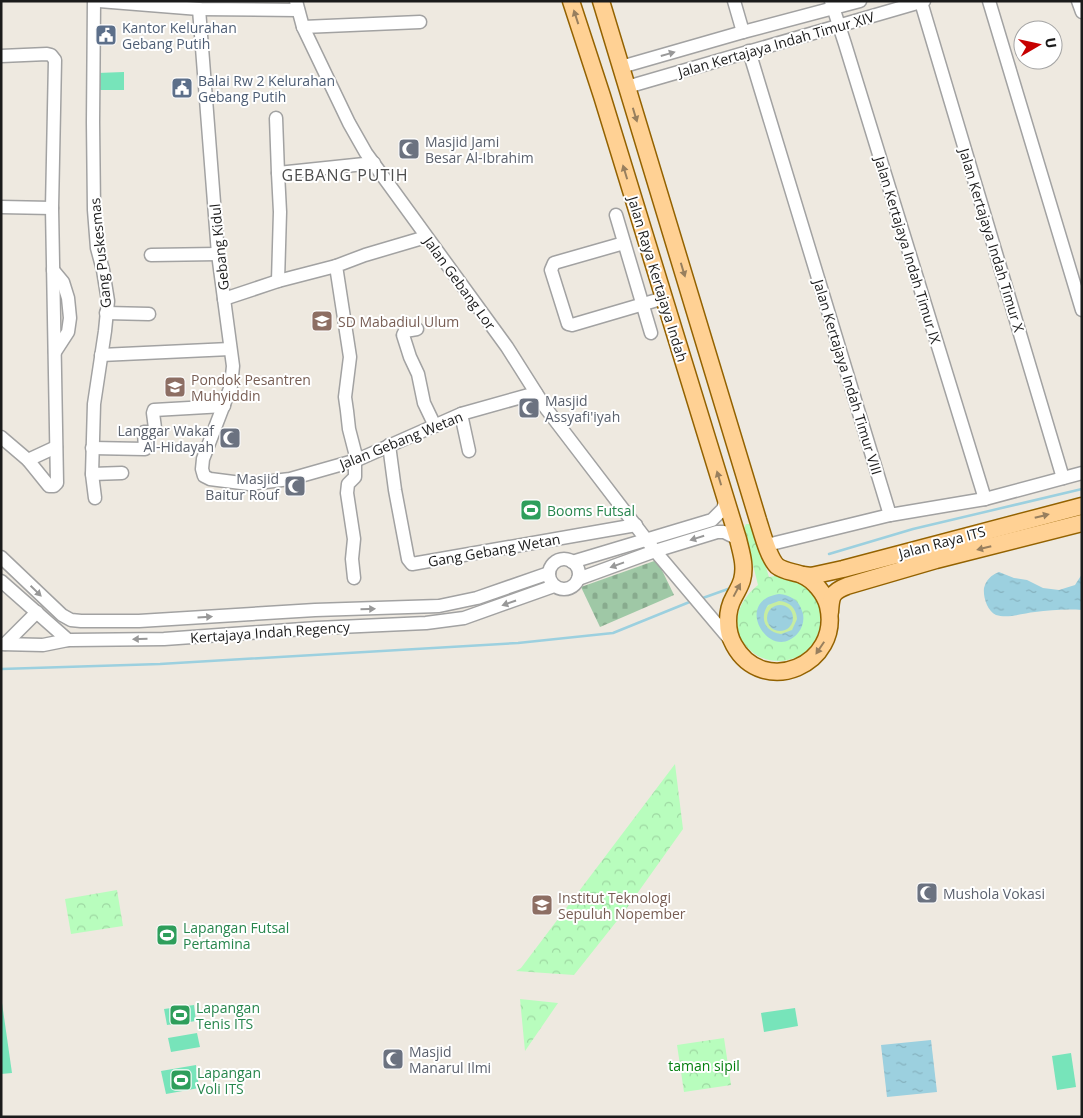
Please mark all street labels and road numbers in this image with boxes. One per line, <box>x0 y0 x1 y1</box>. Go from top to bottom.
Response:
street label: Jalan Kertajaya Indah Timur XIV <box>674 7 877 82</box>
street label: Jalan Kertajaya Indah Timur X <box>954 144 1029 335</box>
street label: Jalan Kertajaya Indah Timur IX <box>870 152 946 347</box>
street label: Jalan Raya Kertajaya Indah <box>623 192 692 364</box>
street label: Gang Puskesmas <box>85 197 115 309</box>
street label: Gebang Kidul <box>205 203 233 291</box>
street label: Jalan Gebang Lor <box>419 231 500 334</box>
street label: Jalan Kertajaya Indah Timur VIII <box>809 275 887 477</box>
street label: Jalan Gebang Wetan <box>335 407 465 474</box>
street label: Jalan Raya ITS <box>895 521 988 563</box>
street label: Gang Gebang Wetan <box>426 529 562 571</box>
street label: Kertajaya Indah Regency <box>190 617 351 647</box>

